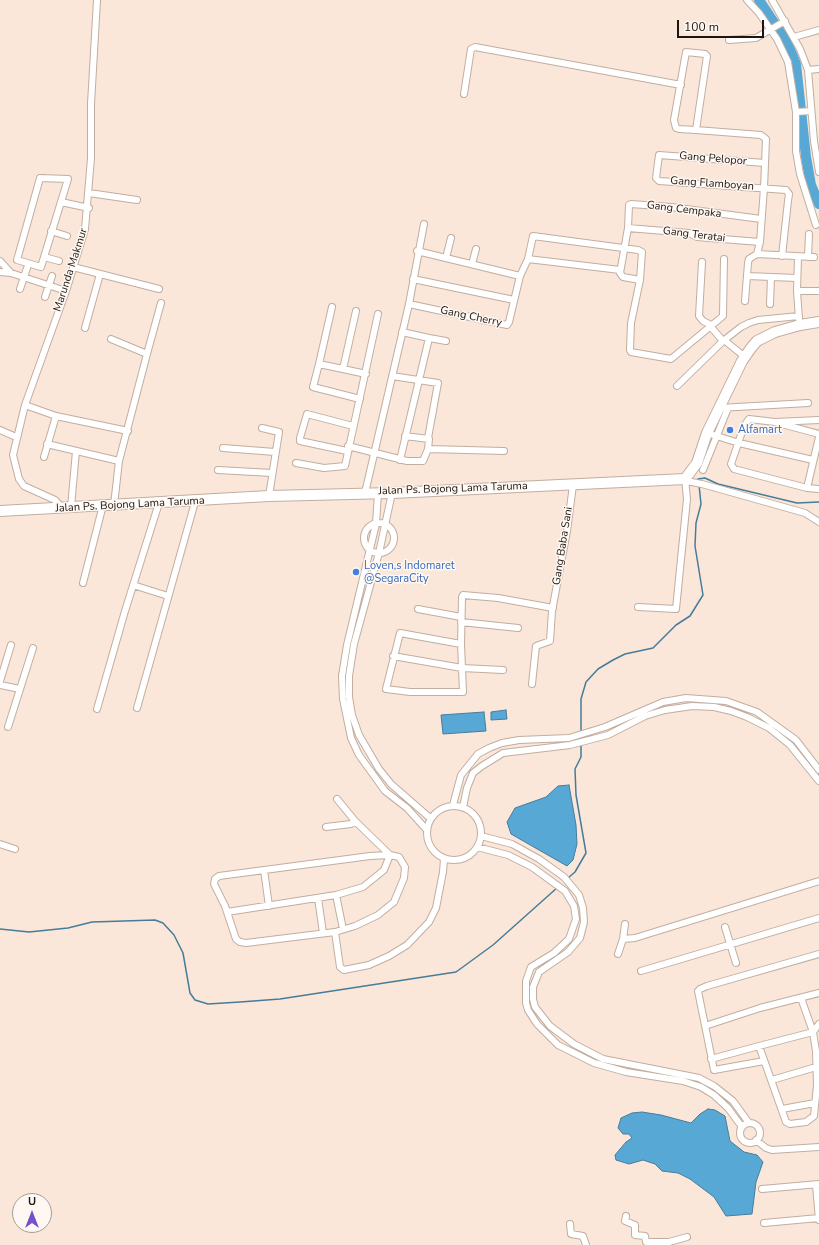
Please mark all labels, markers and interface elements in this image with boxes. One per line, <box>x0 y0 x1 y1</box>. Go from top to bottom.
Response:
scale bar <box>679 12 766 38</box>
text: 100 m <box>684 19 719 35</box>
street label: Gang Pelopor <box>679 149 747 169</box>
street label: Gang Flamboyan <box>670 174 754 194</box>
street label: Gang Cempaka <box>646 199 722 221</box>
street label: Gang Teratai <box>662 225 726 245</box>
street label: Marunda Makmur <box>51 227 91 313</box>
street label: Gang Cherry <box>439 304 503 330</box>
place label: Alfamart <box>738 423 782 437</box>
marker: Alfamart <box>725 425 735 435</box>
street label: Jalan Ps. Bojong Lama Taruma <box>378 480 528 498</box>
street label: Jalan Ps. Bojong Lama Taruma <box>55 494 205 516</box>
street label: Gang Baba Sani <box>550 506 576 586</box>
place label: Loven,s Indomaret @SegaraCity <box>364 559 455 585</box>
marker: Loven,s Indomaret @SegaraCity <box>351 567 361 577</box>
north arrow <box>12 1193 52 1233</box>
text: U <box>28 1194 36 1209</box>

